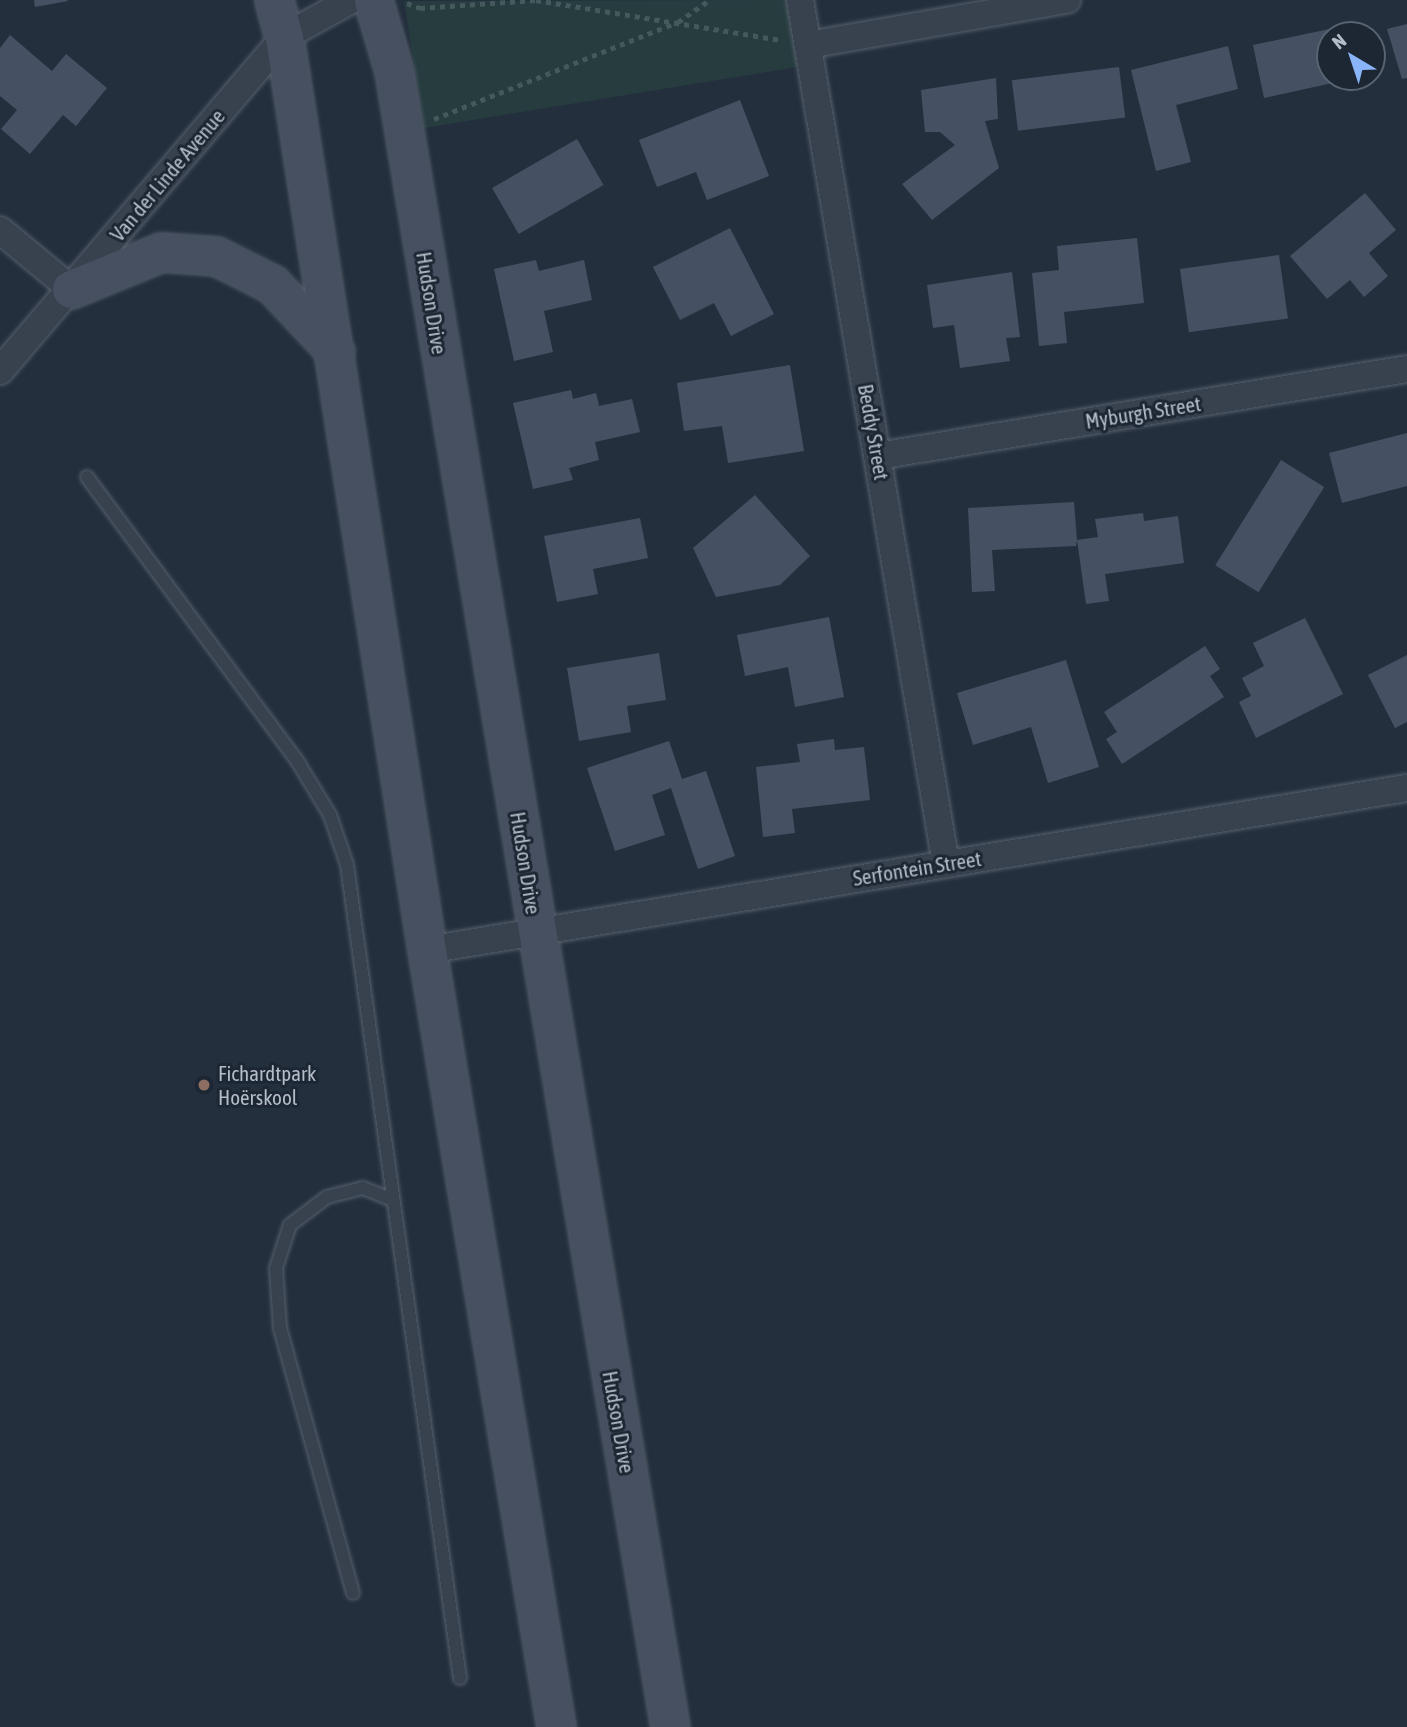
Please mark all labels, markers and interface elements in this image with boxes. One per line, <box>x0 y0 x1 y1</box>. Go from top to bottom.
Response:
north arrow <box>1316 21 1386 91</box>
text: N <box>1328 29 1350 53</box>
street label: Van der Linde Avenue <box>104 104 230 246</box>
street label: Hudson Drive <box>411 250 453 356</box>
street label: Beddy Street <box>853 382 895 482</box>
street label: Myburgh Street <box>1083 390 1203 434</box>
street label: Hudson Drive <box>505 810 547 916</box>
street label: Serfontein Street <box>851 845 983 891</box>
place label: Fichardtpark Hoërskool <box>218 1060 316 1110</box>
marker: Fichardtpark Hoërskool <box>196 1077 212 1093</box>
street label: Hudson Drive <box>598 1369 640 1475</box>

